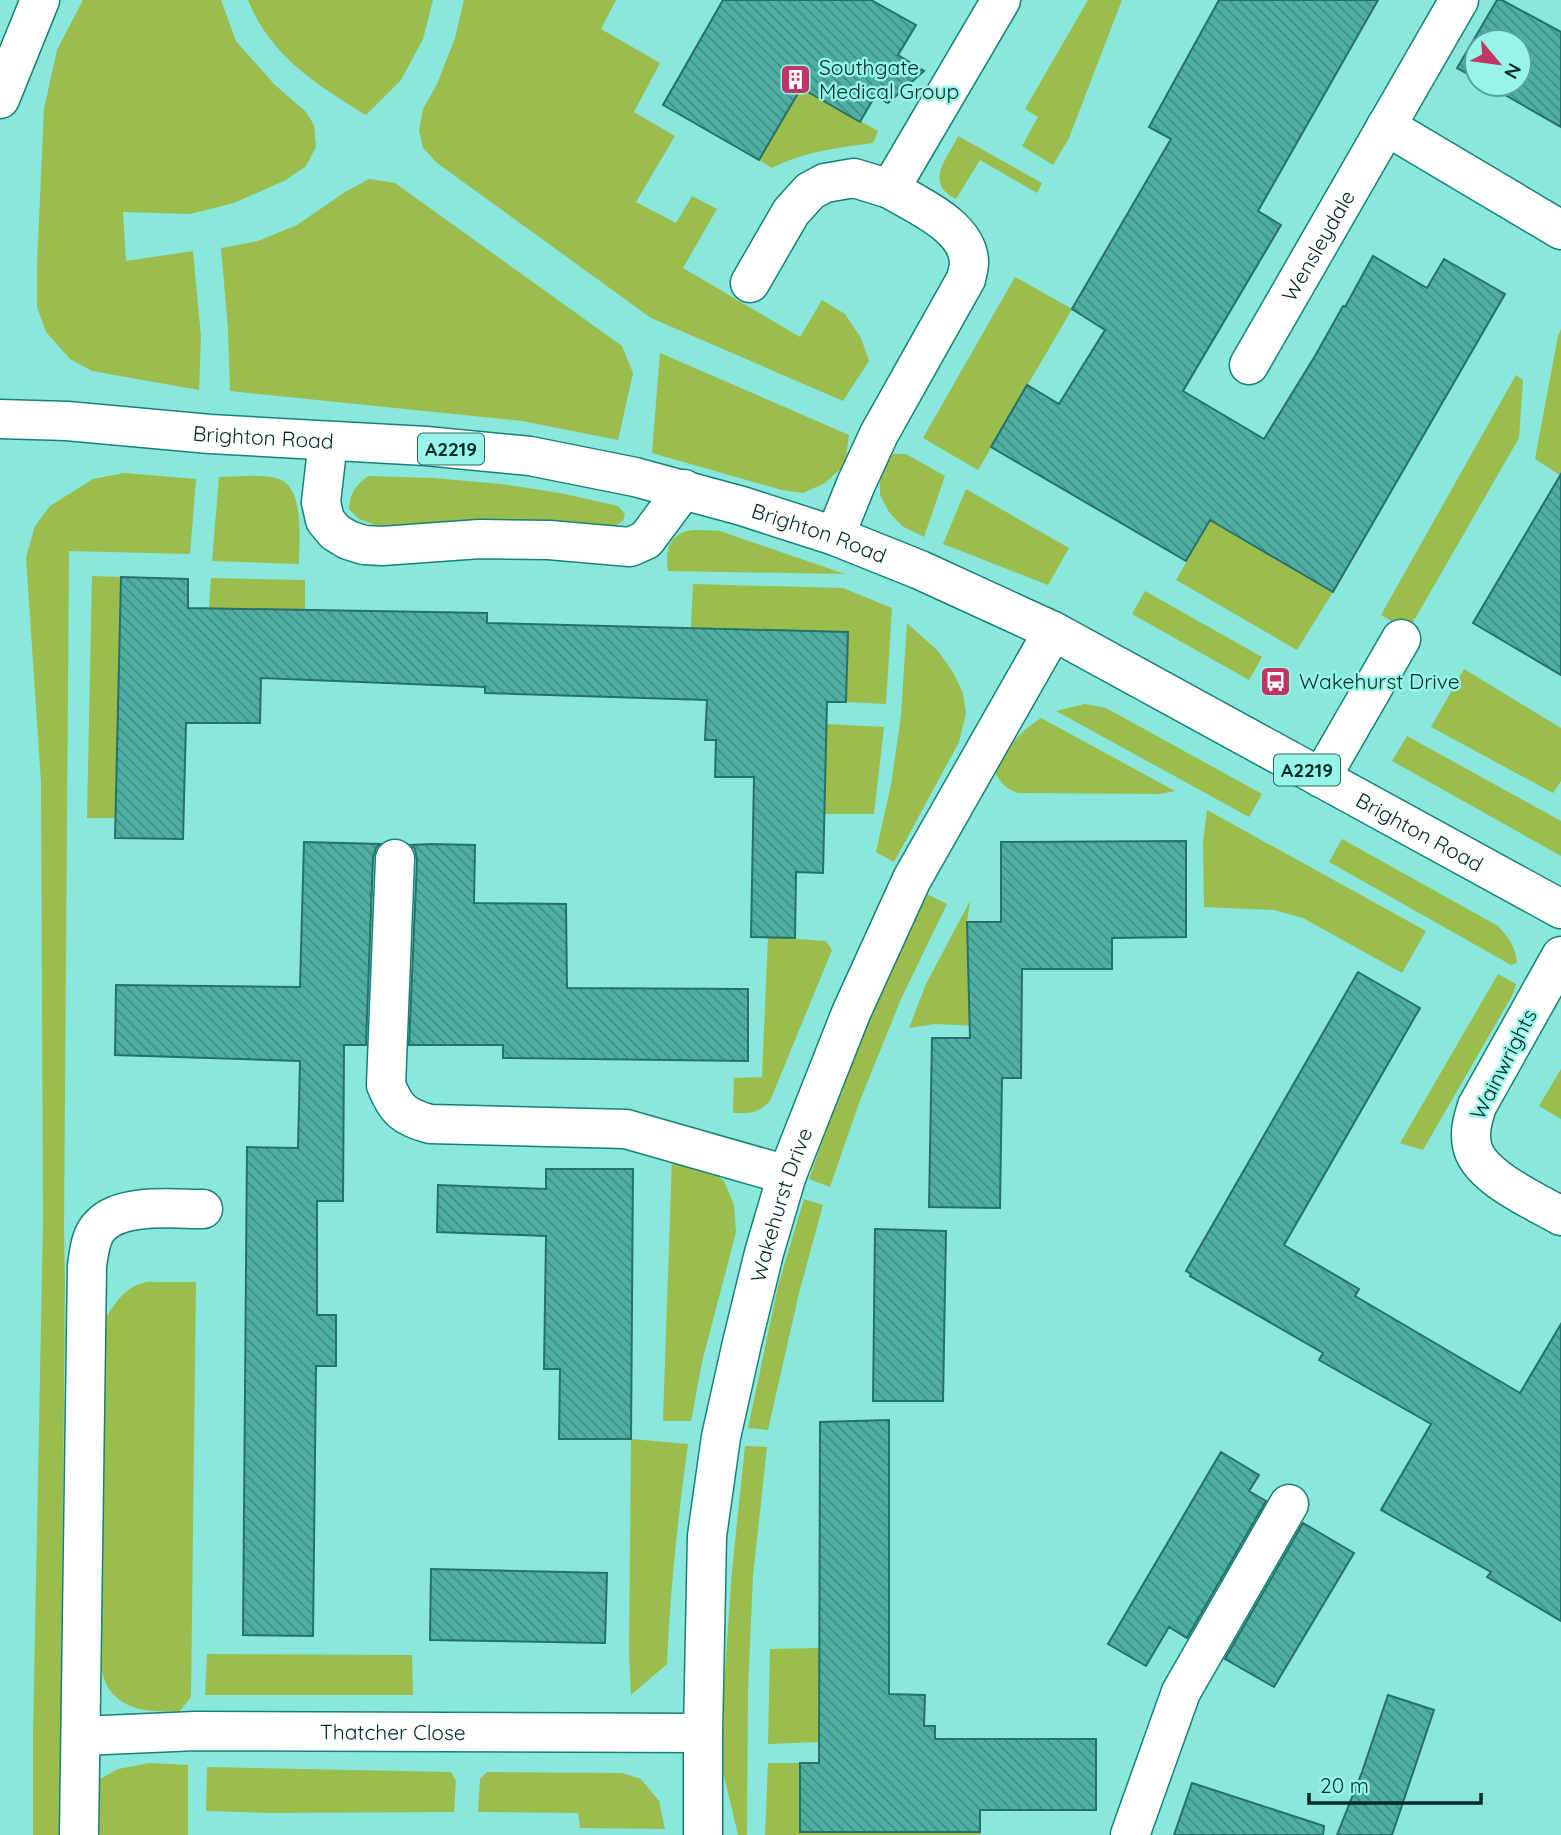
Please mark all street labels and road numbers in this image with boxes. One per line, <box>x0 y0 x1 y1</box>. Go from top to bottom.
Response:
street label: Wensleydale <box>1276 185 1360 306</box>
street label: Brighton Road <box>192 420 334 454</box>
road number: A2219 <box>418 433 484 464</box>
street label: Brighton Road <box>749 497 890 568</box>
road number: A2219 <box>1274 754 1340 786</box>
street label: Brighton Road <box>1352 786 1488 877</box>
street label: Wainwrights <box>1464 1005 1542 1123</box>
street label: Wakehurst Drive <box>744 1124 817 1285</box>
street label: Thatcher Close <box>320 1718 466 1745</box>

